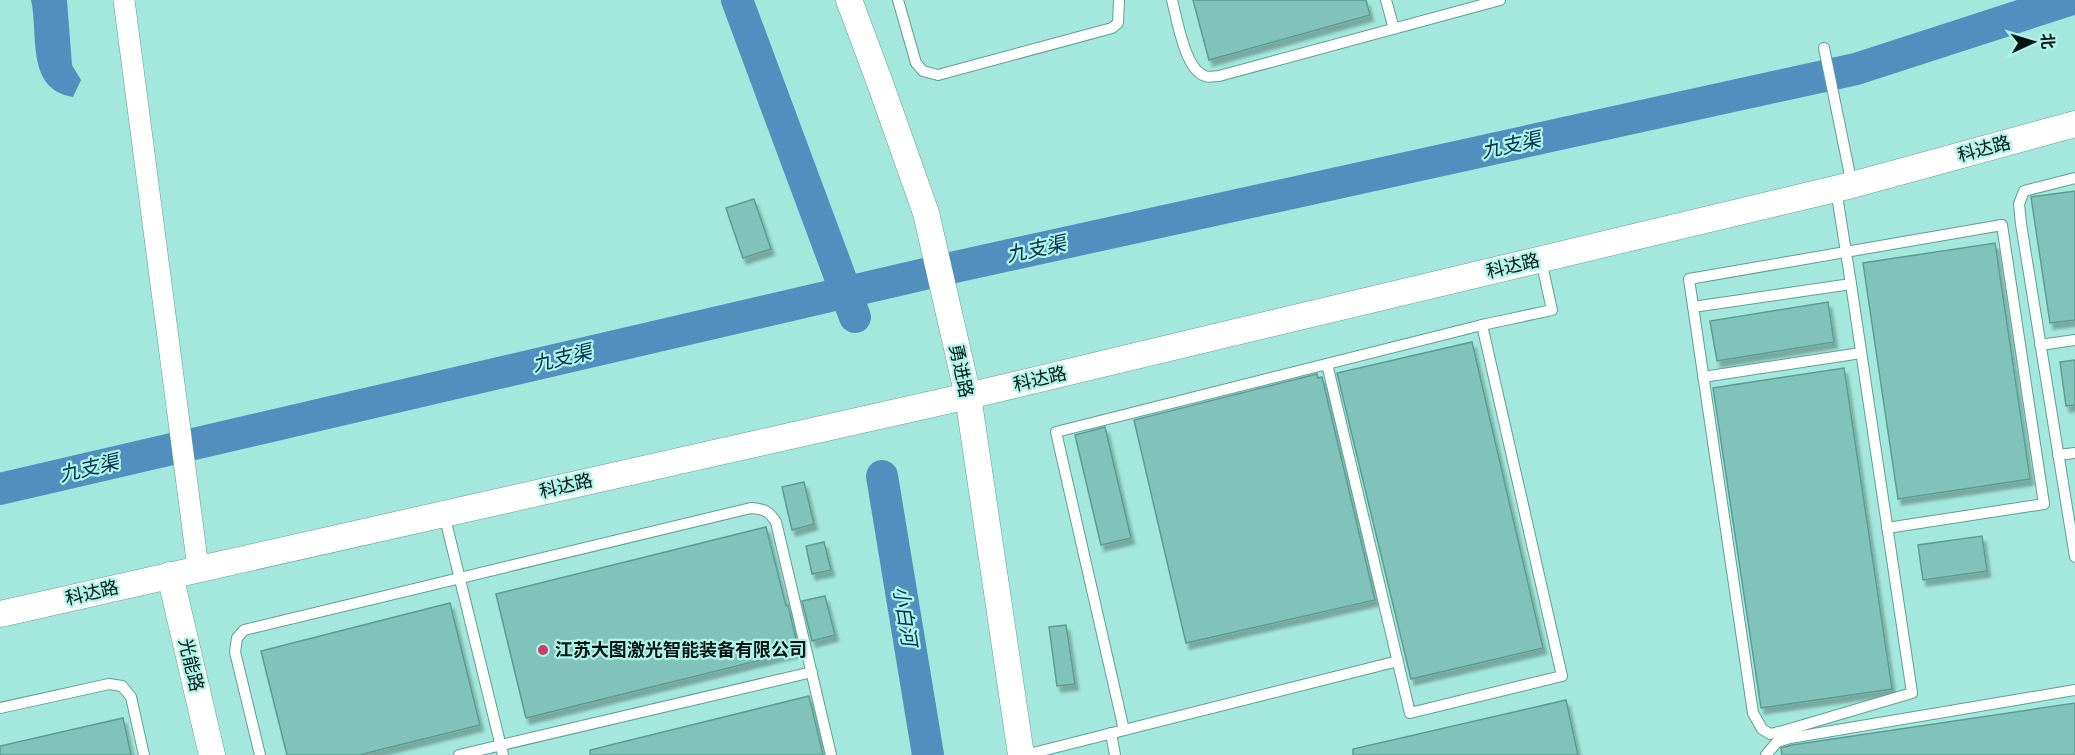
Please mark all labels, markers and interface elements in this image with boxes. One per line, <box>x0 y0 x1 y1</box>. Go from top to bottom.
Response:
north arrow <box>2003 12 2063 72</box>
text: 北 <box>2038 32 2057 50</box>
water label: 九支渠 <box>1479 127 1546 162</box>
street label: 科达路 <box>1955 132 2013 166</box>
water label: 九支渠 <box>1004 231 1071 266</box>
street label: 科达路 <box>1484 250 1542 282</box>
water label: 九支渠 <box>530 340 597 375</box>
street label: 勇进路 <box>946 343 976 399</box>
street label: 科达路 <box>1011 363 1069 395</box>
water label: 九支渠 <box>57 450 124 485</box>
street label: 科达路 <box>537 470 595 502</box>
street label: 科达路 <box>63 577 121 609</box>
water label: 小白河 <box>889 585 921 651</box>
street label: 光能路 <box>175 636 207 694</box>
place label: 江苏大图激光智能装备有限公司 <box>555 640 807 660</box>
marker: 江苏大图激光智能装备有限公司 <box>536 643 550 657</box>

